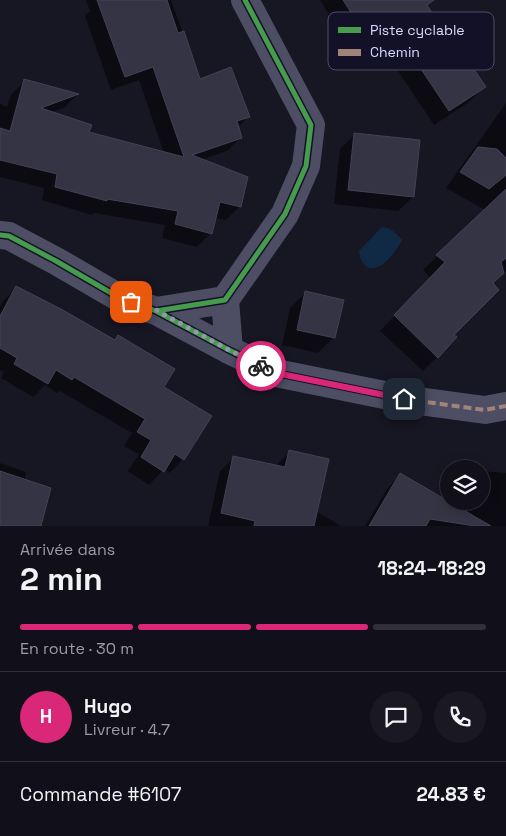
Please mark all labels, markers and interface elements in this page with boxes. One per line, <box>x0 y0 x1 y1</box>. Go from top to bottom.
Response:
legend <box>328 12 494 70</box>
text: Piste cyclable <box>370 21 465 39</box>
text: Chemin <box>370 43 420 61</box>
pin <box>110 281 152 323</box>
icon: bag <box>117 288 145 316</box>
courier <box>236 341 286 391</box>
icon: bike <box>247 352 275 380</box>
pin <box>383 378 425 420</box>
icon: home <box>390 385 418 413</box>
map controls <box>440 460 490 510</box>
button: layers <box>440 460 490 510</box>
text: Arrivée dans <box>20 539 115 560</box>
text: 18:24–18:29 <box>378 556 486 581</box>
text: 2 min <box>20 559 103 599</box>
text: En route · 30 m <box>20 638 134 659</box>
button: chat <box>370 691 422 743</box>
button: phone <box>434 691 486 743</box>
text: Hugo <box>84 694 132 719</box>
text: H <box>40 704 52 729</box>
text: Livreur · 4.7 <box>84 719 170 740</box>
text: Commande #6107 <box>20 782 182 807</box>
text: 24.83 € <box>417 782 486 807</box>

